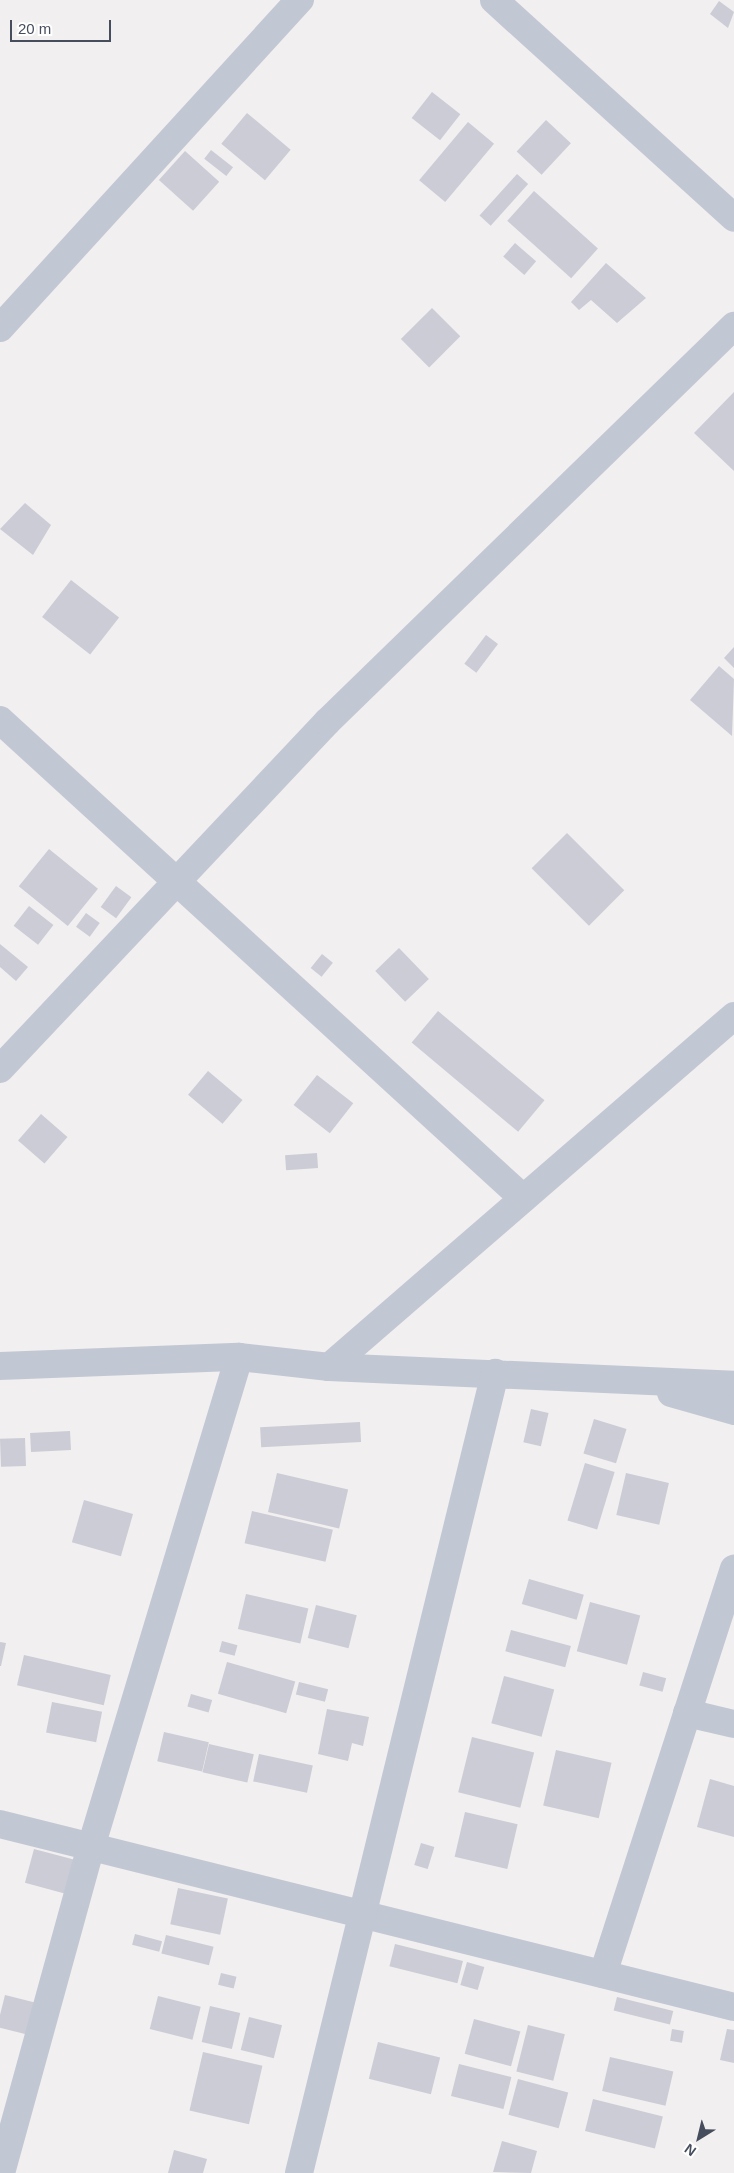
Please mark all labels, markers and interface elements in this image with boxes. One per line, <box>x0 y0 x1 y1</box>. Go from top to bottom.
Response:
scale bar <box>12 10 114 42</box>
text: 20 m <box>18 20 51 37</box>
north arrow <box>674 2113 724 2163</box>
text: N <box>681 2141 699 2160</box>

